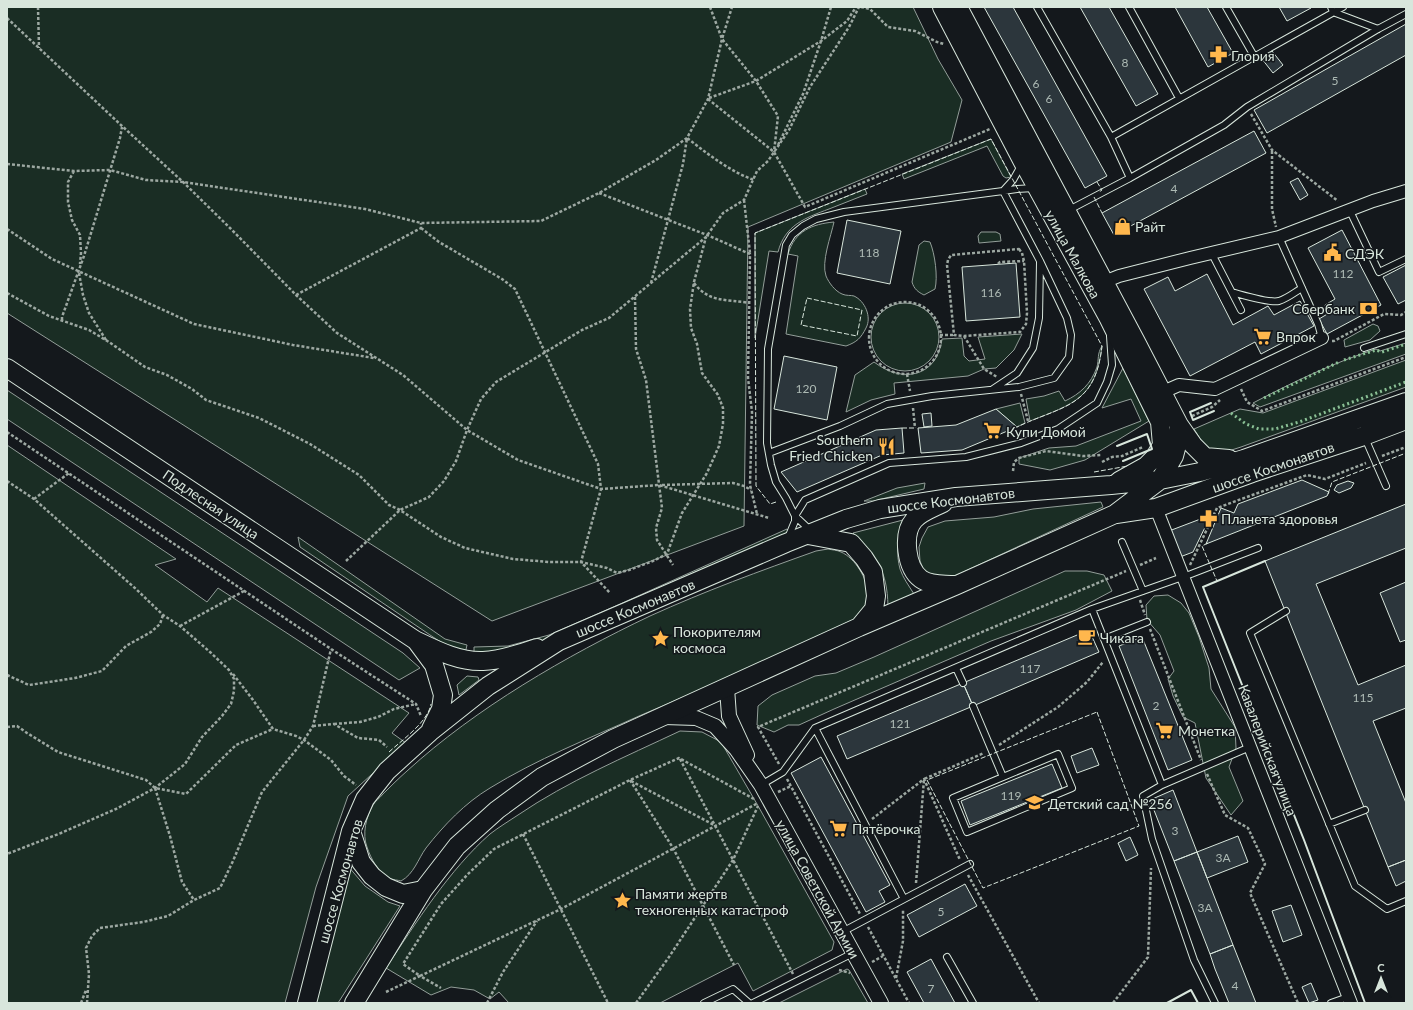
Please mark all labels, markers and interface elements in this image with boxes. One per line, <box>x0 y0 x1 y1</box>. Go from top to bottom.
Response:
pharmacy icon: Глория <box>1208 45 1228 65</box>
place label: Глория <box>1231 47 1275 64</box>
house number: 8 <box>1122 55 1129 70</box>
house number: 5 <box>1332 73 1339 88</box>
house number: 6 <box>1033 76 1040 91</box>
house number: 6 <box>1046 91 1053 106</box>
house number: 4 <box>1171 181 1178 196</box>
street label: улица Малкова <box>1042 207 1104 301</box>
shop icon: Райт <box>1112 216 1132 236</box>
place label: Райт <box>1135 218 1165 235</box>
public building icon: СДЭК <box>1322 243 1342 263</box>
house number: 118 <box>859 245 879 260</box>
place label: СДЭК <box>1345 245 1385 262</box>
house number: 112 <box>1333 266 1353 281</box>
house number: 116 <box>981 285 1001 300</box>
bank icon: Сбербанк <box>1358 298 1378 318</box>
place label: Сбербанк <box>1292 300 1356 317</box>
supermarket icon: Впрок <box>1253 326 1273 346</box>
place label: Впрок <box>1276 328 1317 345</box>
house number: 120 <box>796 381 816 396</box>
supermarket icon: Купи Домой <box>983 421 1003 441</box>
place label: Купи Домой <box>1006 423 1086 440</box>
place label: Southern Fried Chicken <box>789 431 873 464</box>
restaurant icon: Southern Fried Chicken <box>876 437 896 457</box>
street label: шоссе Космонавтов <box>1210 438 1336 496</box>
street label: Подлесная улица <box>160 466 262 542</box>
street label: шоссе Космонавтов <box>886 484 1016 516</box>
pharmacy icon: Планета здоровья <box>1198 508 1218 528</box>
place label: Планета здоровья <box>1221 510 1338 527</box>
street label: шоссе Космонавтов <box>573 575 697 641</box>
place label: Покорителям космоса <box>673 623 761 656</box>
cafe icon: Чикага <box>1077 627 1097 647</box>
place icon: Покорителям космоса <box>650 629 670 649</box>
place label: Чикага <box>1100 629 1144 646</box>
house number: 117 <box>1020 661 1040 676</box>
street label: Кавалерийская улица <box>1235 682 1301 818</box>
house number: 115 <box>1353 690 1373 705</box>
house number: 2 <box>1153 698 1160 713</box>
house number: 121 <box>890 716 910 731</box>
supermarket icon: Монетка <box>1155 720 1175 740</box>
place label: Монетка <box>1178 722 1235 739</box>
house number: 119 <box>1001 788 1021 803</box>
school or university icon: Детский сад №256 <box>1025 793 1045 813</box>
place label: Детский сад №256 <box>1048 795 1173 812</box>
street label: улица Советской Армии <box>773 816 863 962</box>
street label: шоссе Космонавтов <box>314 817 366 945</box>
supermarket icon: Пятёрочка <box>829 818 849 838</box>
place label: Пятёрочка <box>852 820 920 837</box>
house number: 3 <box>1172 823 1179 838</box>
house number: 3А <box>1215 850 1231 865</box>
place label: Памяти жертв техногенных катастроф <box>635 885 789 918</box>
place icon: Памяти жертв техногенных катастроф <box>612 891 632 911</box>
house number: 3А <box>1197 900 1213 915</box>
house number: 5 <box>938 904 945 919</box>
north arrow <box>1361 958 1401 998</box>
text: С <box>1377 961 1385 974</box>
house number: 4 <box>1232 978 1239 993</box>
house number: 7 <box>928 981 935 996</box>

